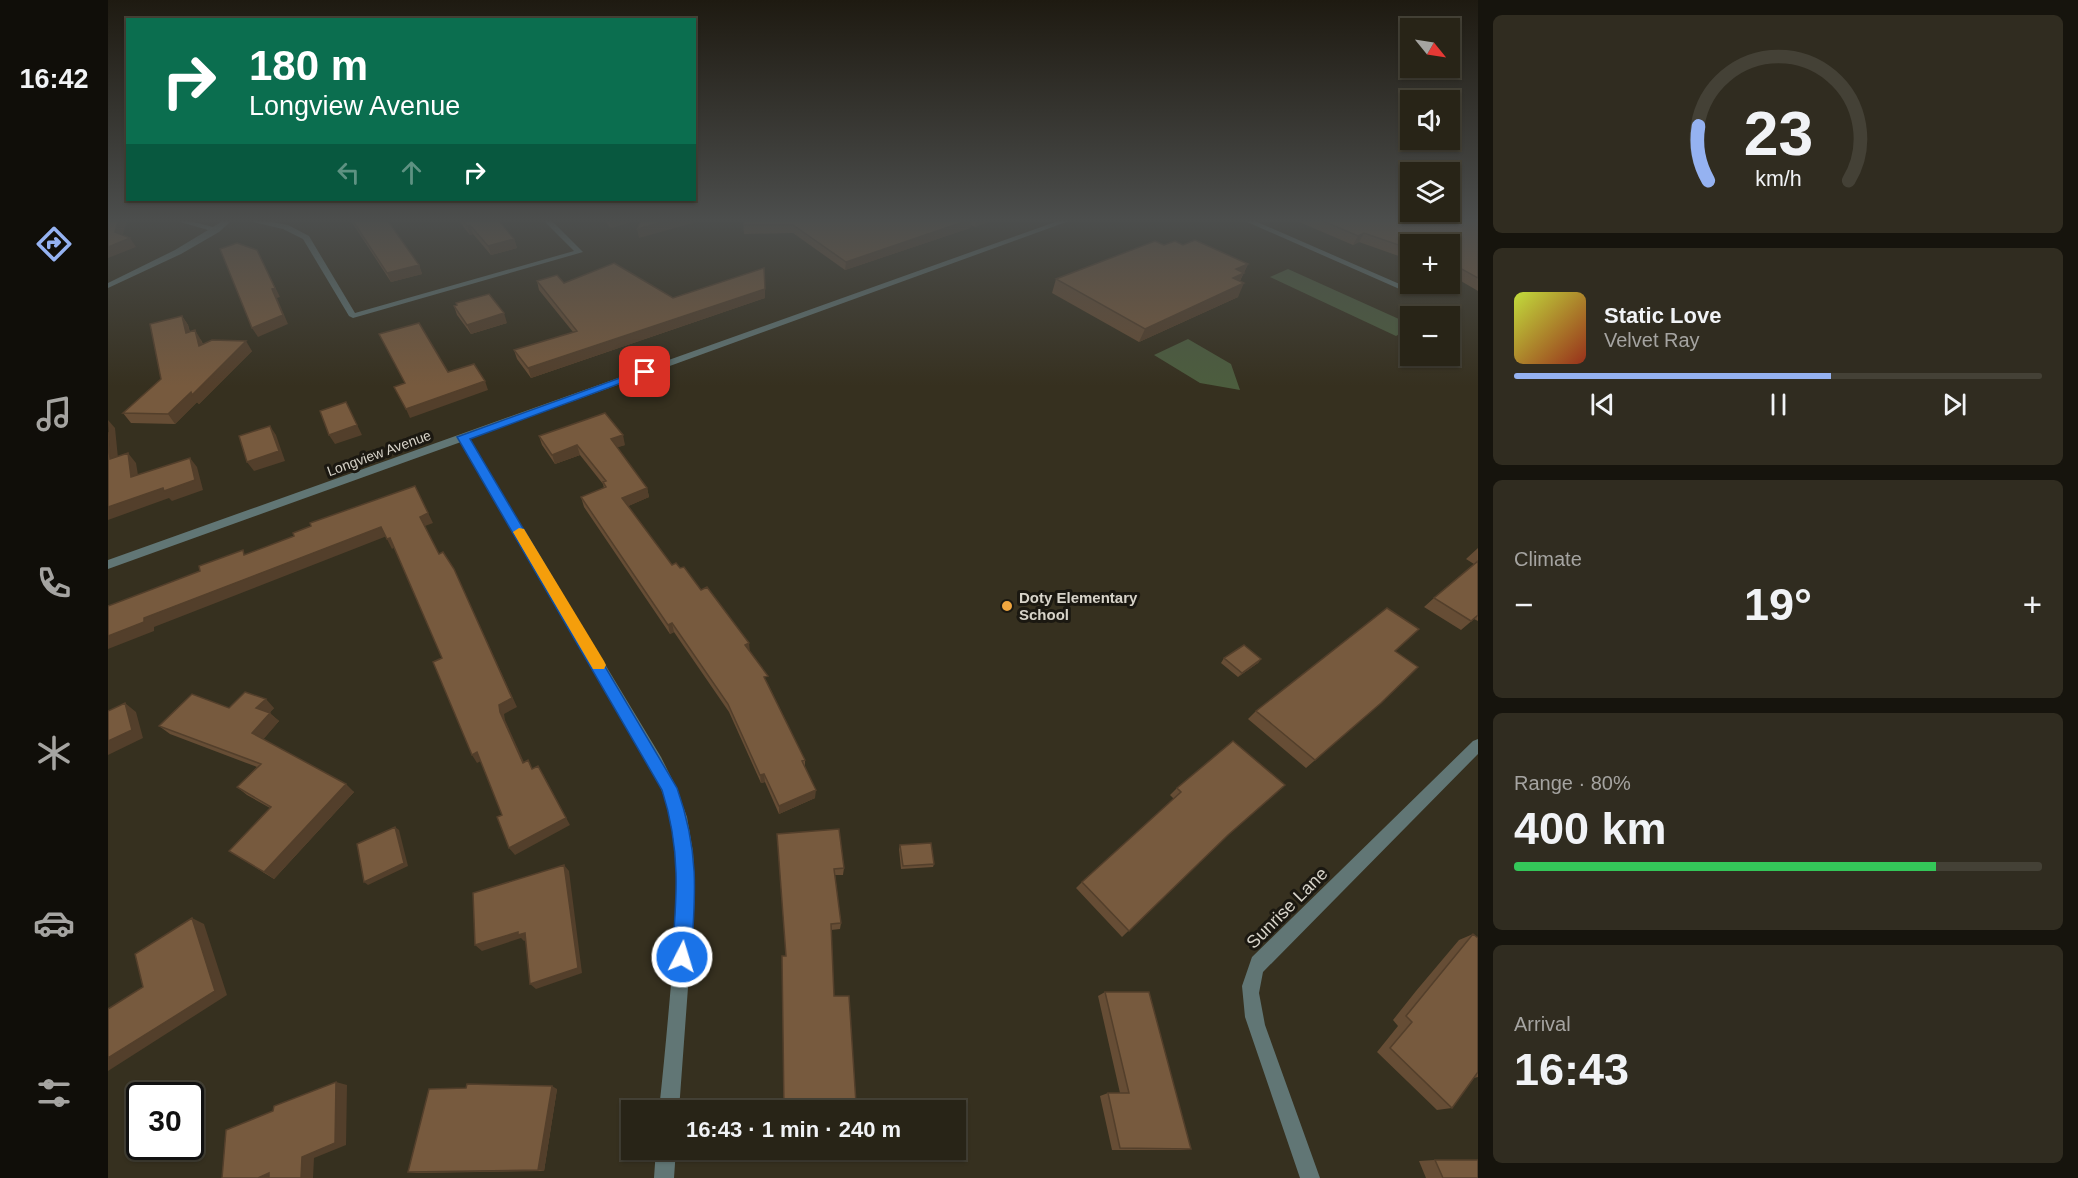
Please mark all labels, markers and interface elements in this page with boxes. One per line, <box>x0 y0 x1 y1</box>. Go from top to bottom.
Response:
north arrow <box>1400 18 1460 78</box>
map controls <box>1400 18 1460 366</box>
icon: right <box>150 42 228 120</box>
text: 180 m <box>249 42 368 89</box>
text: 16:42 <box>19 64 89 94</box>
button: sound <box>1400 90 1460 150</box>
text: Longview Avenue <box>249 91 460 121</box>
text: 23 <box>1743 99 1813 168</box>
icon: left <box>332 156 365 189</box>
icon: ahead <box>395 156 428 189</box>
icon: right <box>458 156 491 189</box>
button: layers <box>1400 162 1460 222</box>
text: km/h <box>1755 167 1801 191</box>
icon: directions <box>33 223 75 265</box>
button: + <box>1400 234 1460 294</box>
text: Static Love <box>1604 303 1721 328</box>
button: − <box>1400 306 1460 366</box>
text: Velvet Ray <box>1604 329 1700 351</box>
pin <box>619 346 670 397</box>
icon: arrive <box>628 355 661 388</box>
icon: previous <box>1586 388 1619 421</box>
icon: pause <box>1762 388 1795 421</box>
icon: next <box>1938 388 1971 421</box>
icon: music <box>33 393 75 435</box>
street label: Longview Avenue <box>325 427 433 479</box>
text: Climate <box>1514 548 1582 570</box>
icon: phone <box>33 562 75 604</box>
text: 19° <box>1744 579 1812 630</box>
text: − <box>1514 586 1533 623</box>
text: + <box>2023 586 2042 623</box>
place label: Doty Elementary School <box>1019 589 1138 623</box>
marker: Doty Elementary School <box>1000 599 1014 613</box>
icon: climate <box>33 732 75 774</box>
text: Range · 80% <box>1514 772 1631 794</box>
text: 400 km <box>1514 803 1667 854</box>
street label: Sunrise Lane <box>1242 863 1332 953</box>
icon: car <box>33 902 75 944</box>
position arrow <box>650 925 714 989</box>
text: Arrival <box>1514 1013 1571 1035</box>
text: 16:43 <box>1514 1044 1629 1095</box>
icon: filters <box>33 1072 75 1114</box>
speed limit sign: 30 <box>126 1082 204 1160</box>
text: 16:43 · 1 min · 240 m <box>686 1117 901 1142</box>

